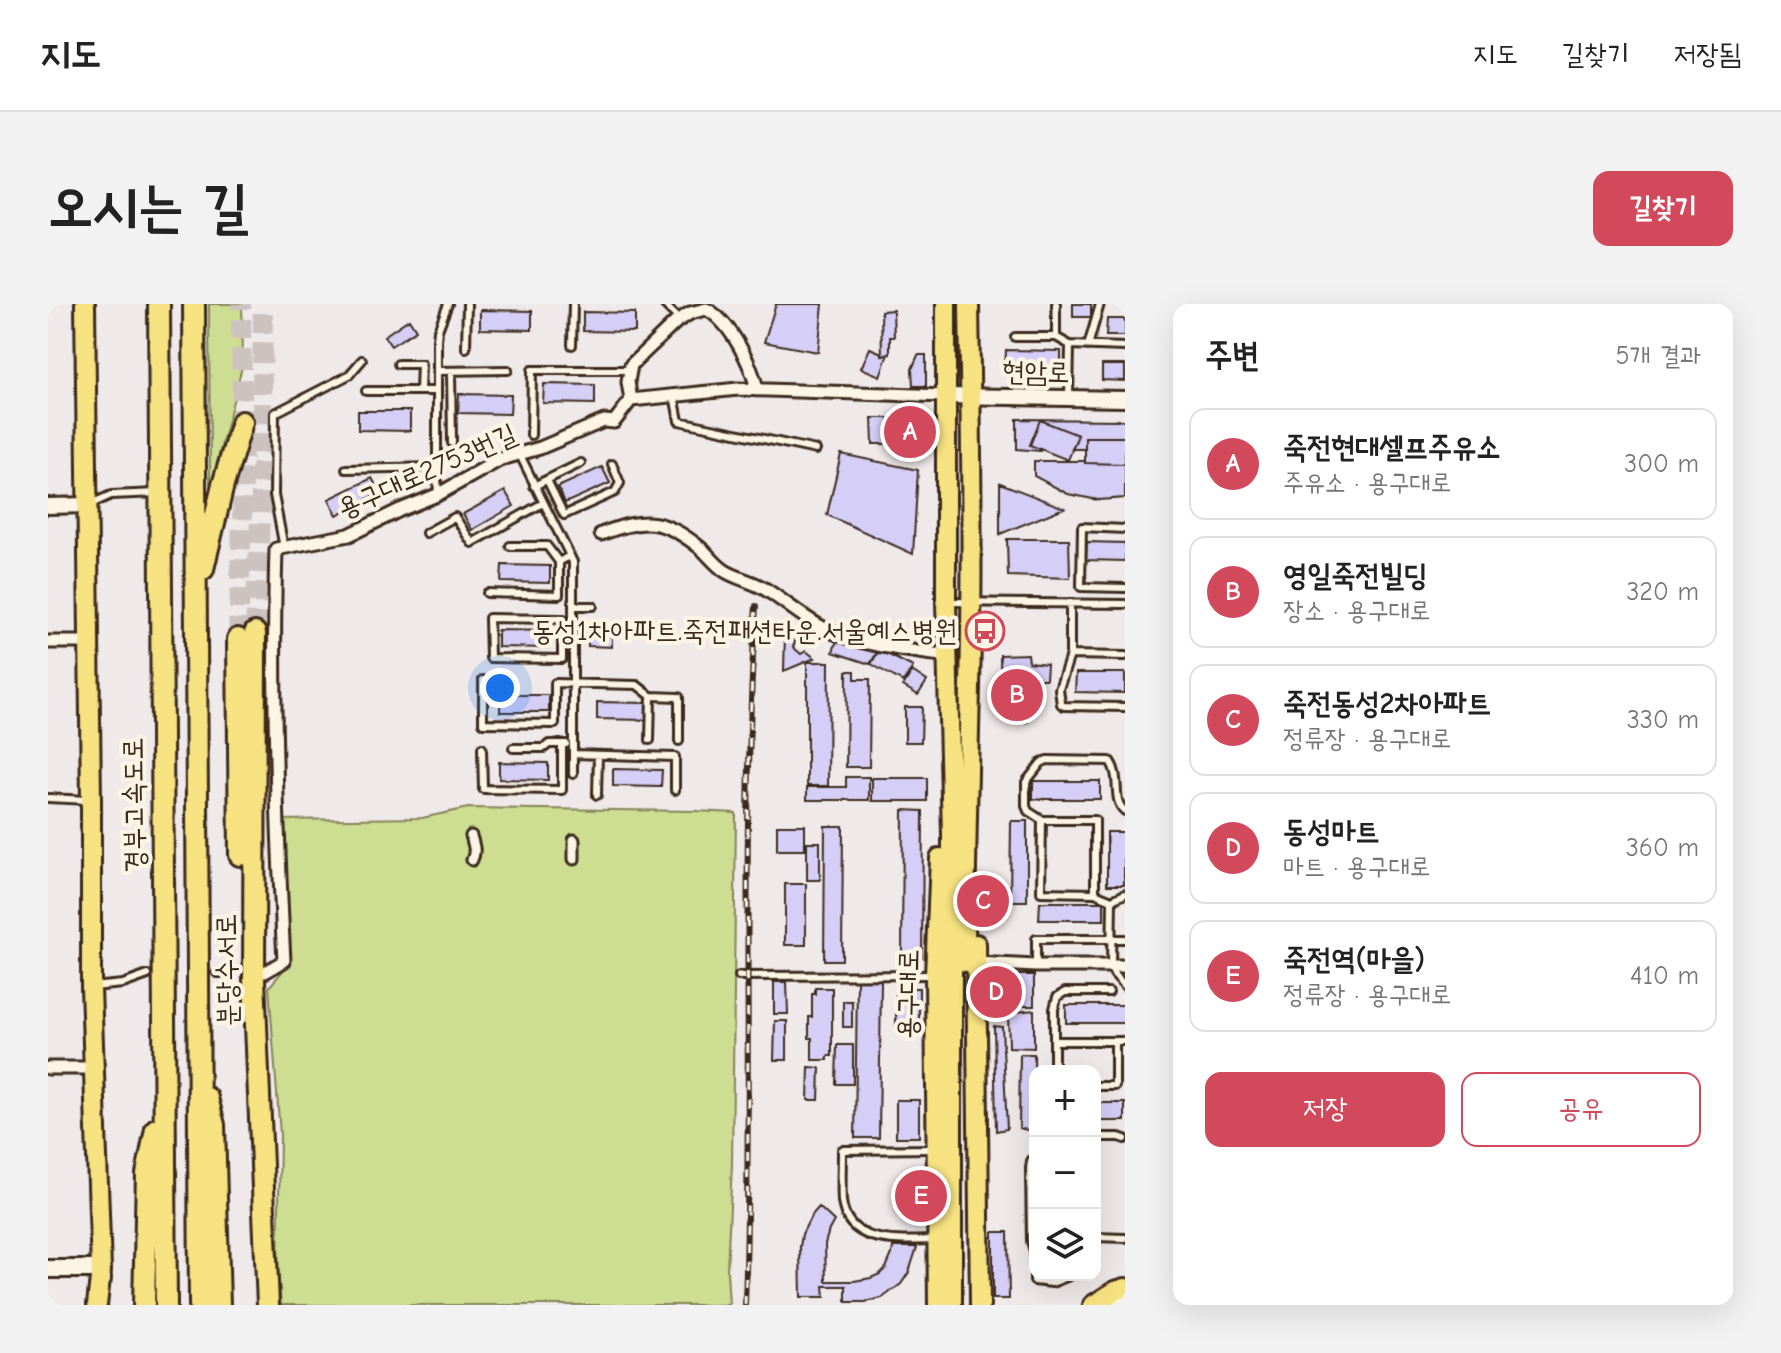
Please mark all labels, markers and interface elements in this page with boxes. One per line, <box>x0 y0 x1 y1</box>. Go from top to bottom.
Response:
text: 지도 <box>40 32 101 76</box>
text: 지도 <box>1473 38 1518 70</box>
text: 길찾기 <box>1562 38 1629 70</box>
text: 저장됨 <box>1673 38 1741 70</box>
button: 길찾기 <box>1593 171 1733 246</box>
text: 오시는 길 <box>48 175 248 239</box>
text: 주변 <box>1205 335 1260 375</box>
text: 5개 결과 <box>1615 341 1701 371</box>
street label: 현암로 <box>1002 355 1070 389</box>
pin: A <box>884 402 936 462</box>
street label: 용구대로2753번길 <box>333 417 521 525</box>
text: 죽전현대셀프주유소 <box>1283 430 1500 465</box>
text: A <box>1226 449 1240 479</box>
text: 300 m <box>1624 449 1699 479</box>
text: 주유소 · 용구대로 <box>1283 468 1451 498</box>
text: 영일죽전빌딩 <box>1283 558 1428 593</box>
text: B <box>1225 577 1241 607</box>
text: 320 m <box>1626 577 1699 607</box>
text: 장소 · 용구대로 <box>1283 596 1430 626</box>
bus stop icon: 동성1차아파트.죽전패션타운.서울예스병원 <box>964 610 1006 652</box>
place label: 동성1차아파트.죽전패션타운.서울예스병원 <box>532 615 957 647</box>
pin: B <box>991 665 1043 725</box>
your location <box>480 668 520 708</box>
text: 죽전동성2차아파트 <box>1283 686 1491 721</box>
text: C <box>1225 705 1241 735</box>
text: 330 m <box>1627 705 1699 735</box>
text: 정류장 · 용구대로 <box>1283 724 1451 754</box>
street label: 경부고속도로 <box>117 737 151 873</box>
text: 동성마트 <box>1283 814 1380 849</box>
text: D <box>1225 833 1241 863</box>
text: 360 m <box>1626 833 1699 863</box>
text: 마트 · 용구대로 <box>1283 852 1430 882</box>
pin: C <box>957 871 1009 931</box>
street label: 분당수서로 <box>210 913 244 1027</box>
text: 죽전역(마을) <box>1283 942 1425 977</box>
street label: 용구대로 <box>891 949 925 1039</box>
text: E <box>1225 961 1241 991</box>
text: 410 m <box>1630 961 1699 991</box>
pin: D <box>970 962 1022 1022</box>
text: 정류장 · 용구대로 <box>1283 980 1451 1010</box>
map controls <box>1029 1065 1101 1281</box>
button: + <box>1029 1065 1101 1137</box>
button: 저장 <box>1205 1072 1445 1147</box>
button: 공유 <box>1461 1072 1701 1147</box>
button: − <box>1029 1137 1101 1209</box>
pin: E <box>895 1166 947 1226</box>
button: layers <box>1029 1209 1101 1281</box>

